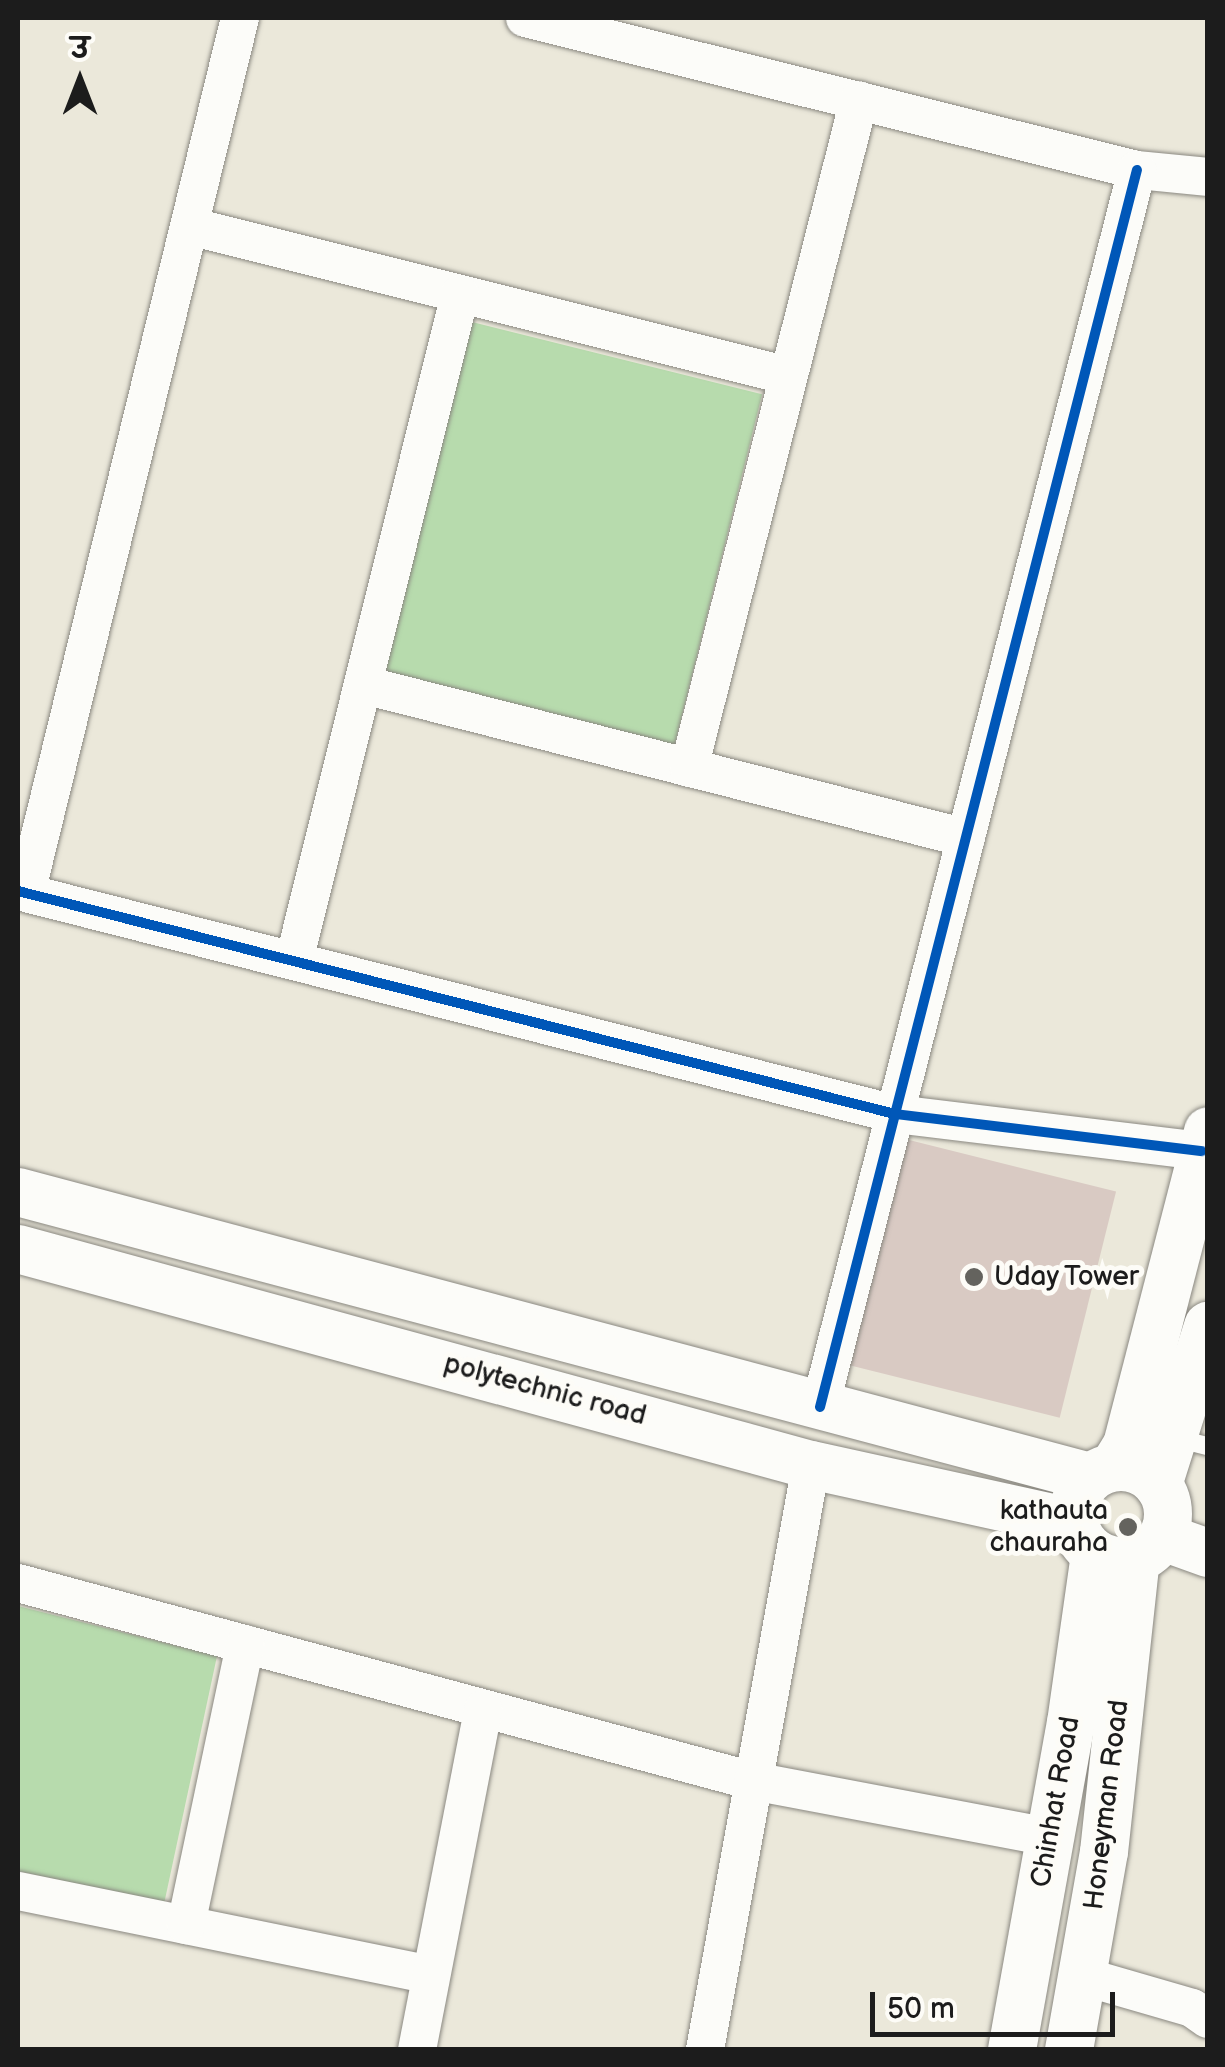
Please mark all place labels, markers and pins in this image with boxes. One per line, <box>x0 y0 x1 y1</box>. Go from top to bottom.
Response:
place label: Uday Tower <box>994 1260 1142 1294</box>
marker: Uday Tower <box>963 1266 985 1288</box>
place label: kathauta chauraha <box>989 1494 1108 1560</box>
marker: kathauta chauraha <box>1117 1516 1139 1538</box>

